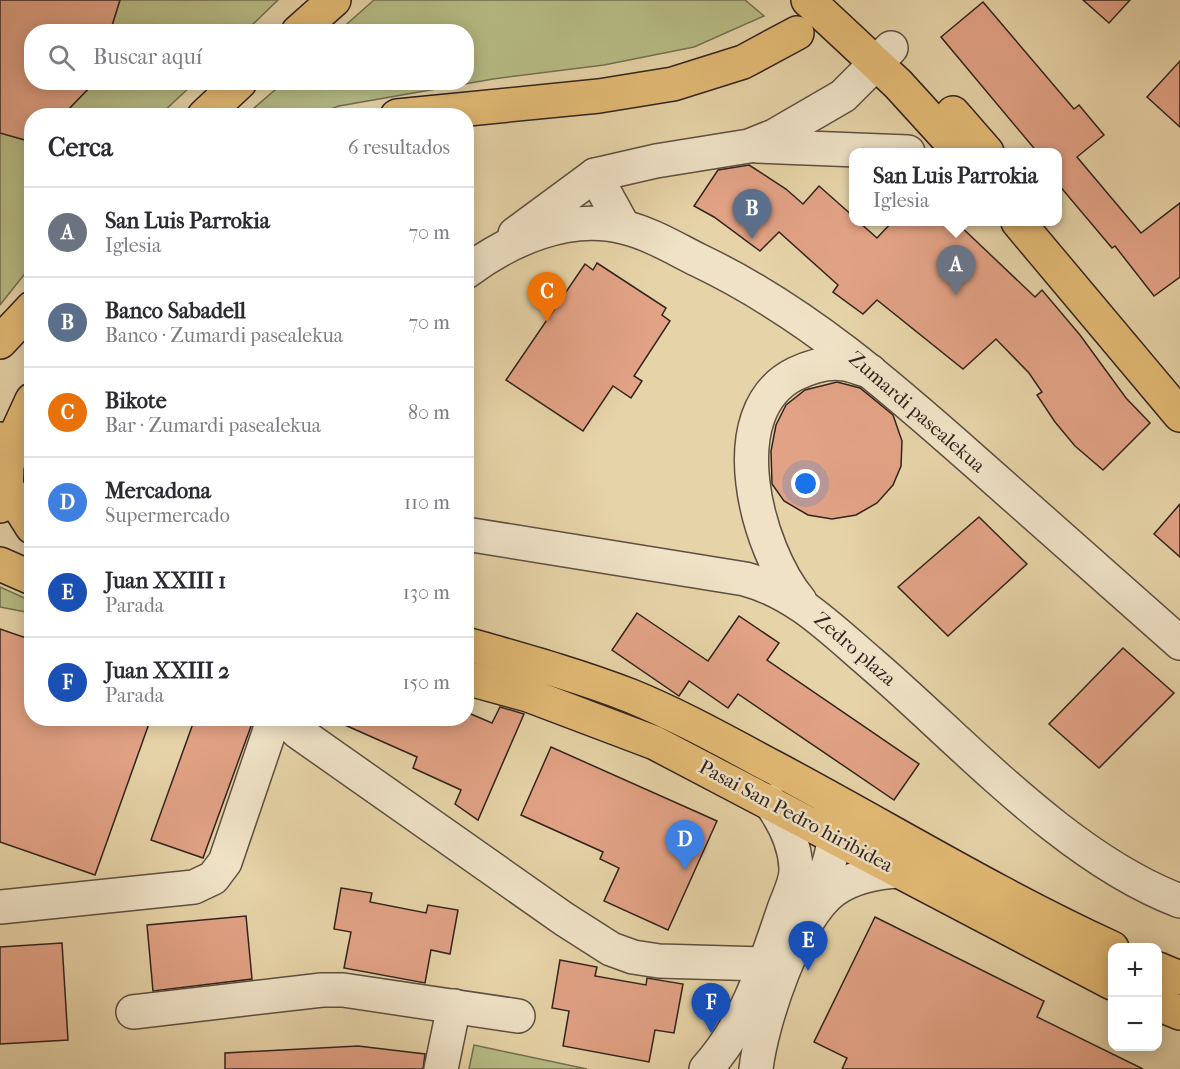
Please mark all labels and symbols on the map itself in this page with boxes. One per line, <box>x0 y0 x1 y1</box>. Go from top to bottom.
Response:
pin: B <box>732 190 771 239</box>
pin: A <box>936 246 976 295</box>
pin: C <box>528 272 566 322</box>
street label: Zumardi pasealekua <box>844 347 990 478</box>
your location <box>791 469 820 498</box>
street label: Zedro plaza <box>809 607 901 691</box>
street label: Pasai San Pedro hiribidea <box>695 755 898 877</box>
pin: D <box>666 820 704 870</box>
pin: E <box>788 922 828 971</box>
pin: F <box>692 984 730 1033</box>

